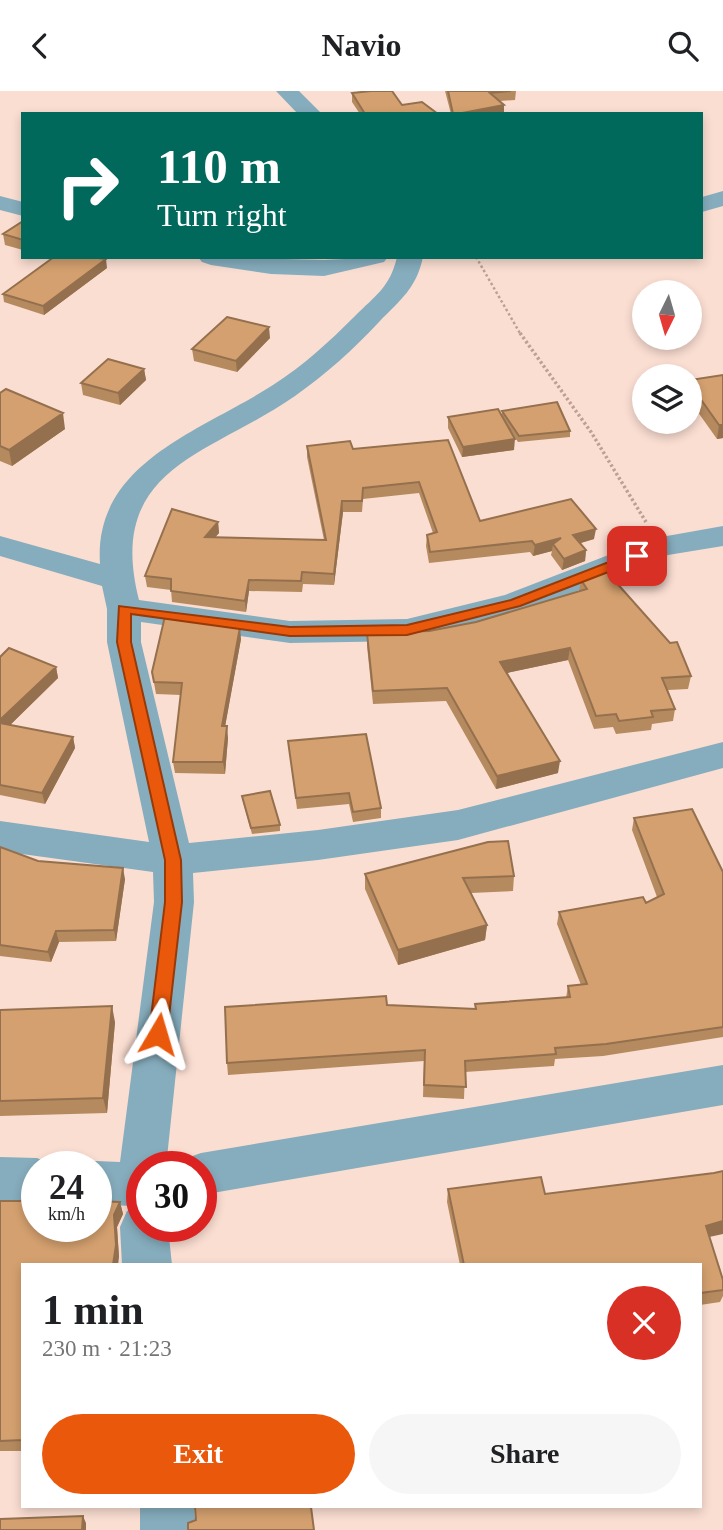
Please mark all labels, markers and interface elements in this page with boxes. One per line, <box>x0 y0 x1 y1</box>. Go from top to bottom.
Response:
icon: back <box>21 27 59 65</box>
text: Navio <box>322 27 402 63</box>
icon: search <box>664 27 702 65</box>
text: 110 m <box>157 139 281 194</box>
icon: right <box>42 140 133 231</box>
text: Turn right <box>157 197 287 233</box>
north arrow <box>632 280 702 350</box>
map controls <box>632 280 702 434</box>
button: layers <box>632 364 702 434</box>
pin <box>607 526 667 586</box>
icon: arrive <box>618 537 656 575</box>
position arrow <box>121 997 195 1071</box>
speed limit sign: 30 <box>126 1151 217 1242</box>
text: 24 <box>49 1168 84 1207</box>
text: km/h <box>48 1204 85 1224</box>
button: close <box>607 1286 681 1360</box>
text: 1 min <box>42 1287 144 1333</box>
text: 230 m · 21:23 <box>42 1336 172 1361</box>
button: Exit <box>42 1414 355 1494</box>
button: Share <box>369 1414 681 1494</box>

